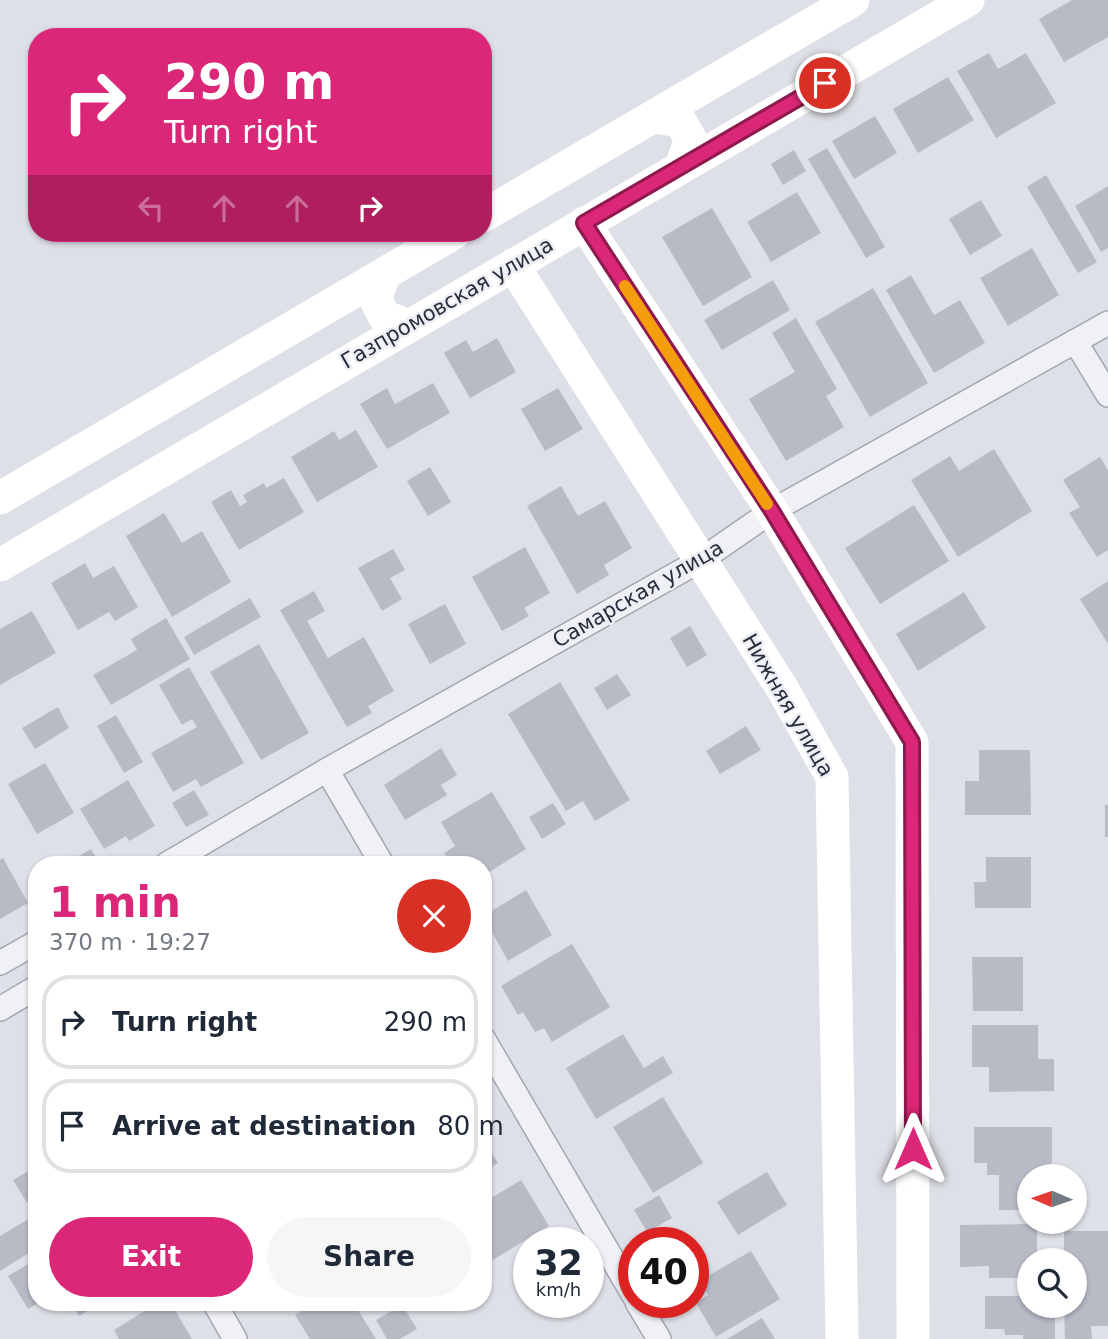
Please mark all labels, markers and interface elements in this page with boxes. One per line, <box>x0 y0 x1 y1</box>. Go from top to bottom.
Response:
pin <box>795 53 855 113</box>
text: 290 m <box>164 54 334 111</box>
icon: right <box>49 56 140 147</box>
icon: arrive <box>806 64 844 102</box>
text: Turn right <box>164 113 317 151</box>
icon: left <box>132 189 170 227</box>
icon: ahead <box>205 189 243 227</box>
icon: ahead <box>278 189 316 227</box>
icon: right <box>351 189 389 227</box>
street label: Газпромовская улица <box>337 232 557 374</box>
street label: Самарская улица <box>549 535 727 653</box>
street label: Нижняя улица <box>737 629 839 781</box>
text: 1 min <box>49 878 181 927</box>
button: close <box>397 879 471 953</box>
text: 370 m · 19:27 <box>49 929 211 955</box>
icon: right <box>53 1003 91 1041</box>
text: Turn right <box>112 1007 257 1037</box>
text: 290 m <box>384 1007 467 1037</box>
icon: arrive <box>53 1107 91 1145</box>
text: Arrive at destination <box>112 1111 416 1141</box>
text: 80 m <box>437 1111 504 1141</box>
position arrow <box>876 1112 950 1186</box>
north arrow <box>1017 1164 1087 1234</box>
map controls <box>1017 1164 1087 1318</box>
button: Exit <box>49 1217 253 1297</box>
button: Share <box>267 1217 471 1297</box>
speed limit sign: 40 <box>618 1227 709 1318</box>
text: 32 <box>534 1243 583 1283</box>
button: search <box>1017 1248 1087 1318</box>
text: km/h <box>536 1279 581 1300</box>

